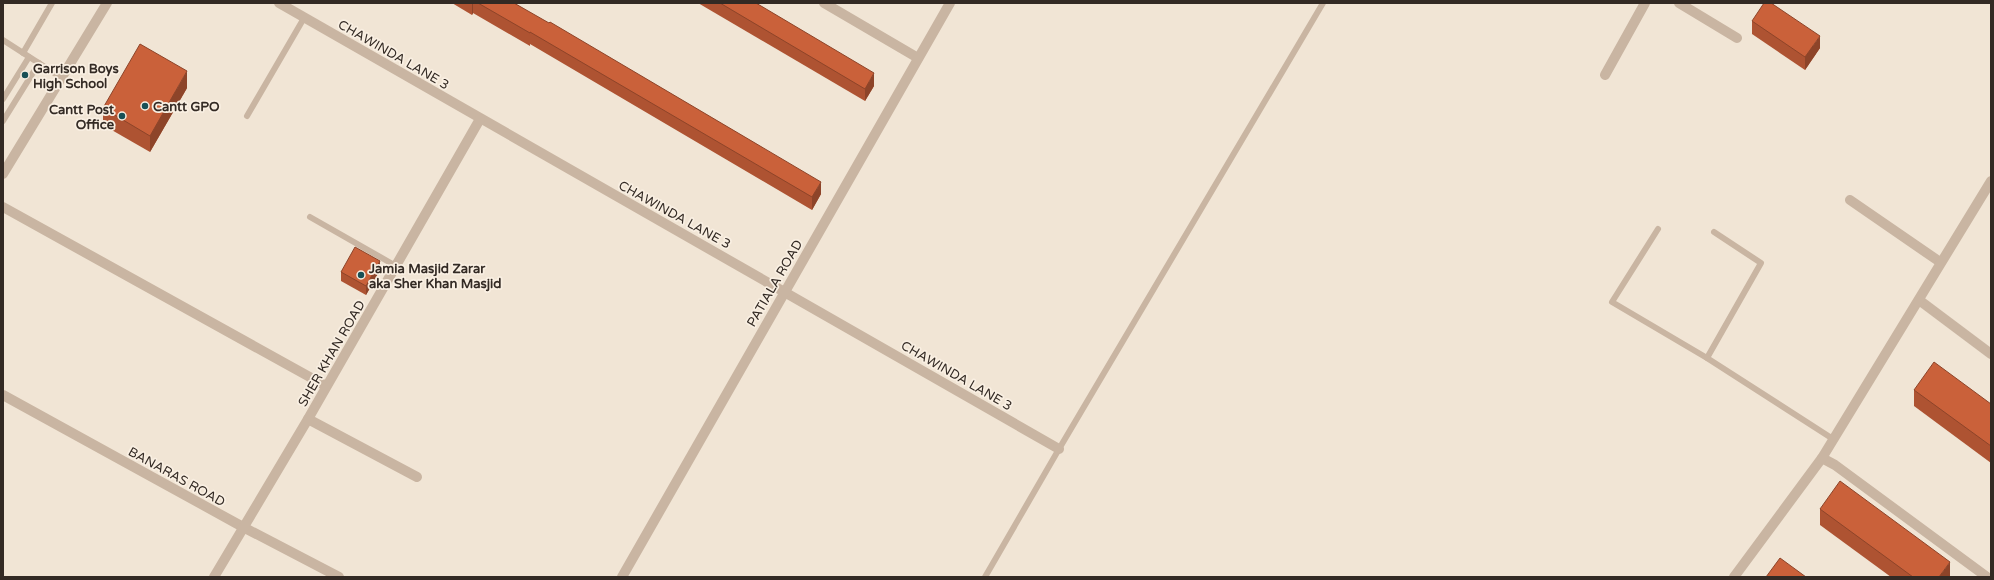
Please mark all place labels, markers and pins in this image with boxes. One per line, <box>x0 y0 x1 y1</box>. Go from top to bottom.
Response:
place label: Garrison Boys High School <box>33 61 119 92</box>
marker: Garrison Boys High School <box>20 70 30 80</box>
place label: Cantt GPO <box>153 99 220 115</box>
marker: Cantt GPO <box>140 101 150 111</box>
place label: Cantt Post Office <box>49 102 115 133</box>
marker: Cantt Post Office <box>117 111 127 121</box>
place label: Jamia Masjid Zarar aka Sher Khan Masjid <box>368 261 502 292</box>
marker: Jamia Masjid Zarar aka Sher Khan Masjid <box>356 270 366 280</box>

